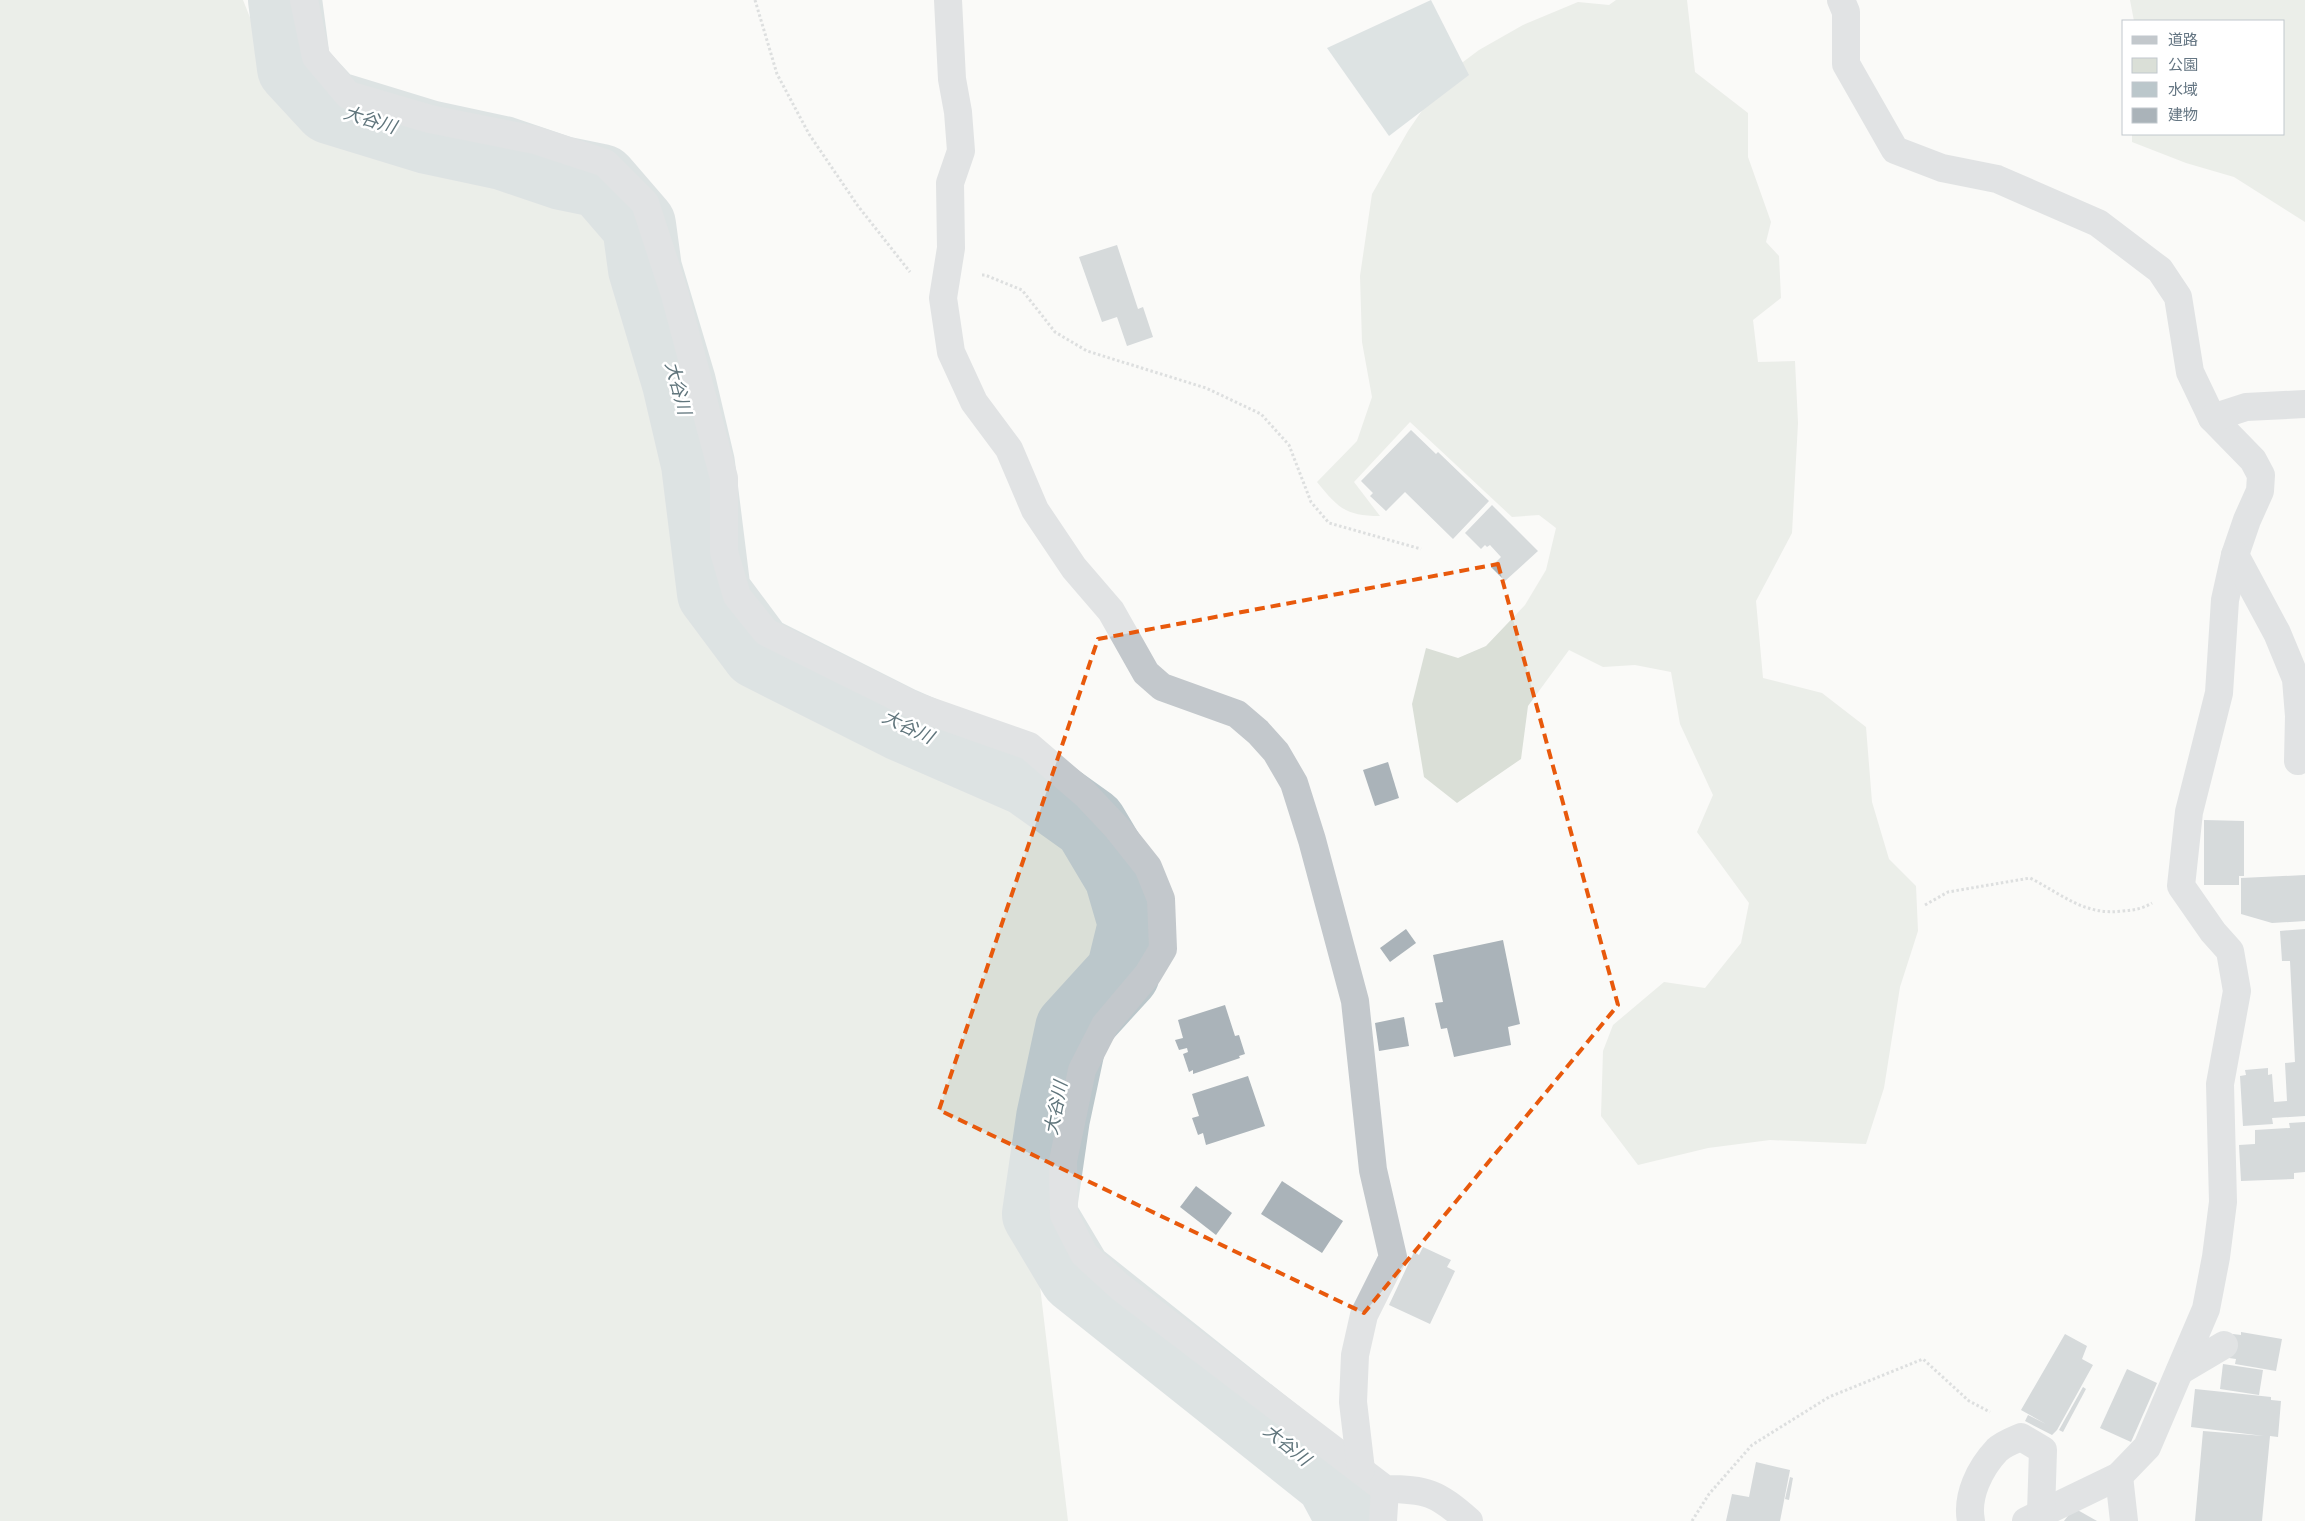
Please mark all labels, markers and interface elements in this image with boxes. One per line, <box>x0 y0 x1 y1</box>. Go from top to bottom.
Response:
legend <box>2122 20 2285 135</box>
text: 道路 <box>2168 32 2198 51</box>
text: 公園 <box>2168 57 2198 76</box>
text: 水域 <box>2168 82 2198 101</box>
water label: 大谷川 <box>340 103 401 141</box>
text: 建物 <box>2168 107 2198 126</box>
water label: 大谷川 <box>658 359 695 419</box>
water label: 大谷川 <box>878 707 939 751</box>
water label: 大谷川 <box>1041 1078 1074 1137</box>
water label: 大谷川 <box>1258 1420 1316 1473</box>

